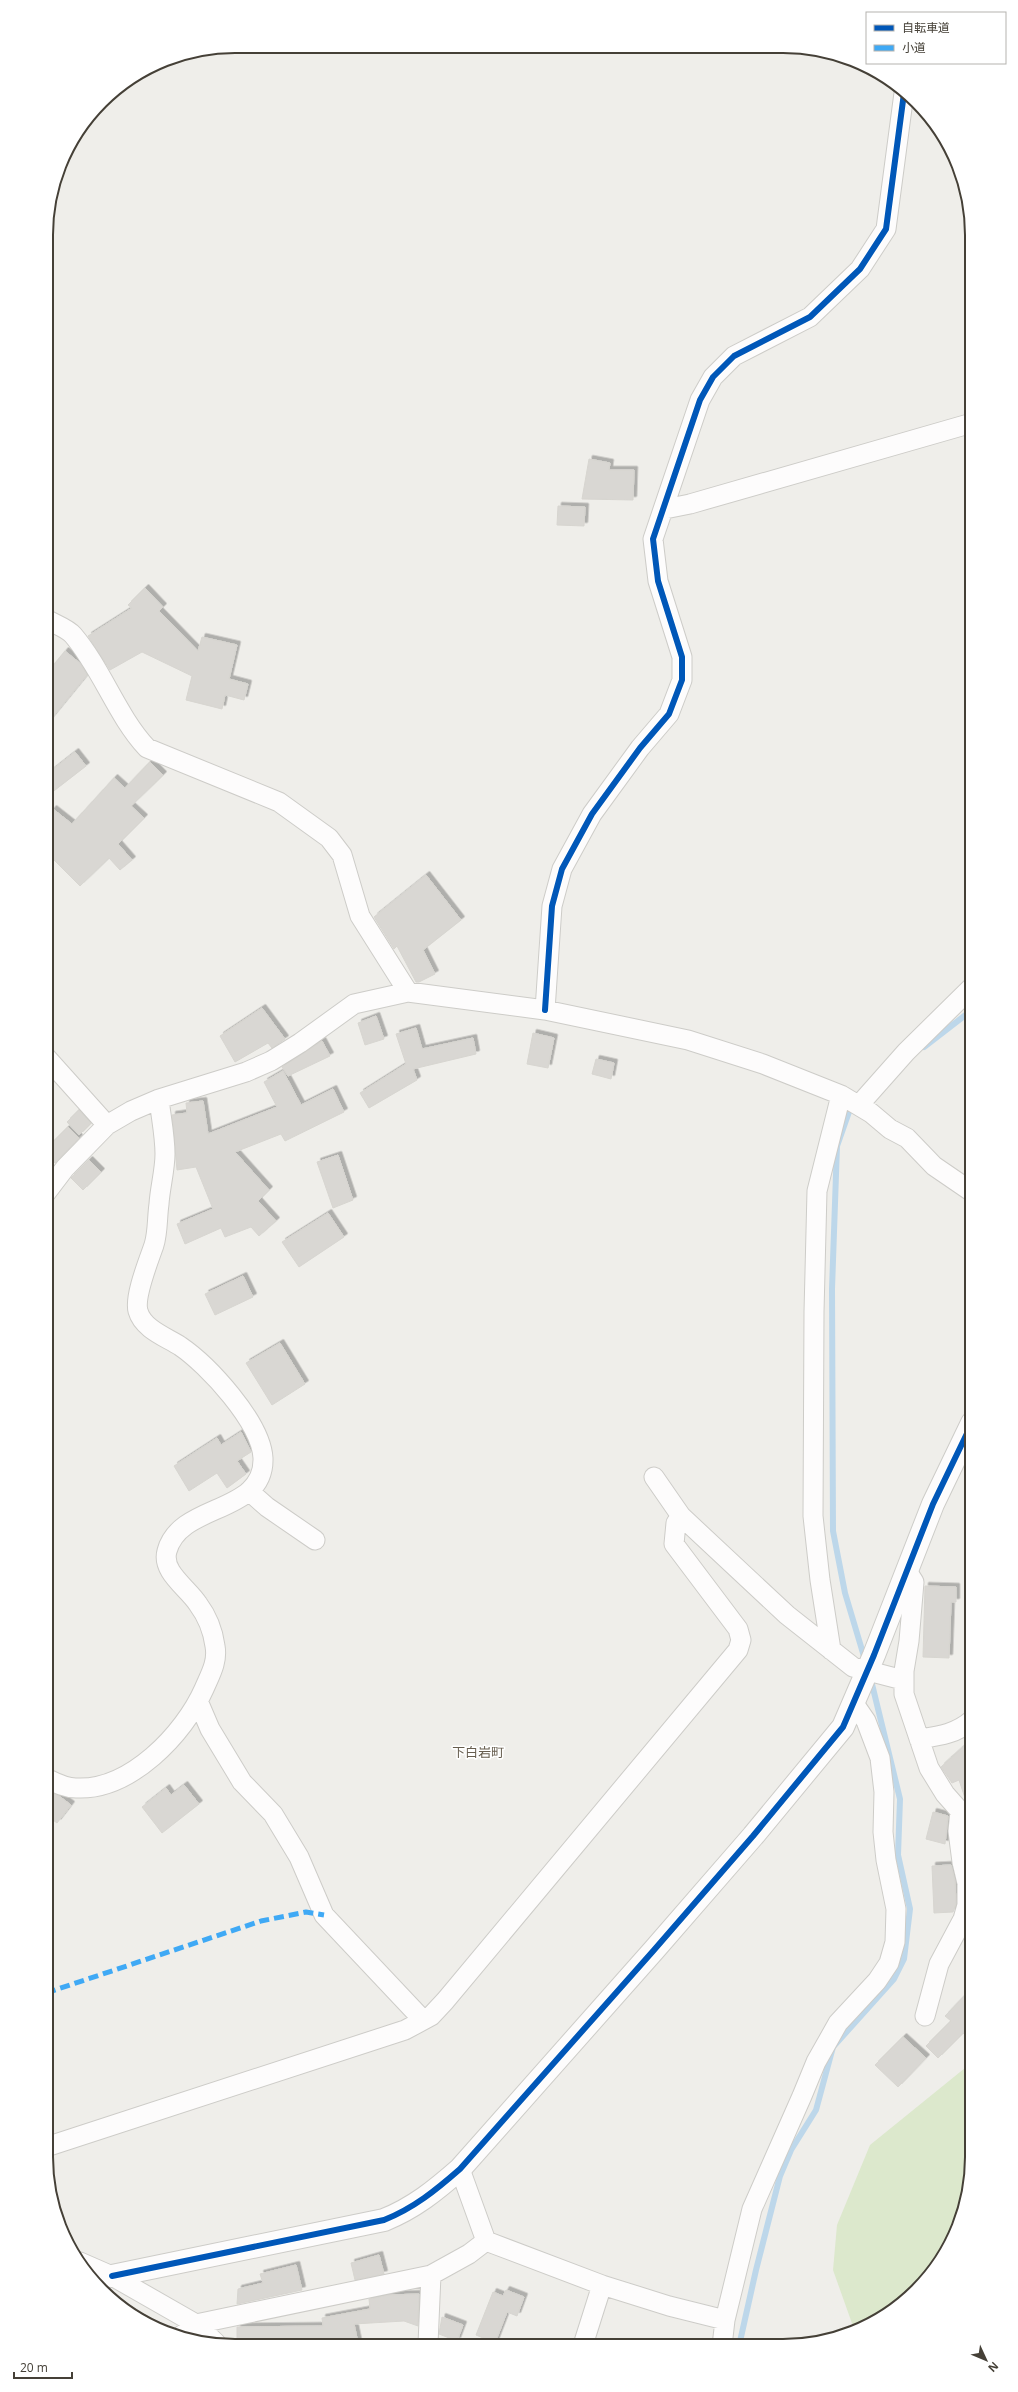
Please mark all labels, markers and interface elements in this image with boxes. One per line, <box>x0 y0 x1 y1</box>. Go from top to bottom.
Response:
legend <box>866 12 1006 64</box>
text: 自転車道 <box>902 19 950 36</box>
text: 小道 <box>902 39 926 56</box>
district label: 下白岩町 <box>452 1743 504 1761</box>
north arrow <box>966 2340 1006 2380</box>
scale bar <box>14 2354 72 2380</box>
text: 20 m <box>20 2359 48 2376</box>
text: N <box>985 2359 1002 2376</box>

